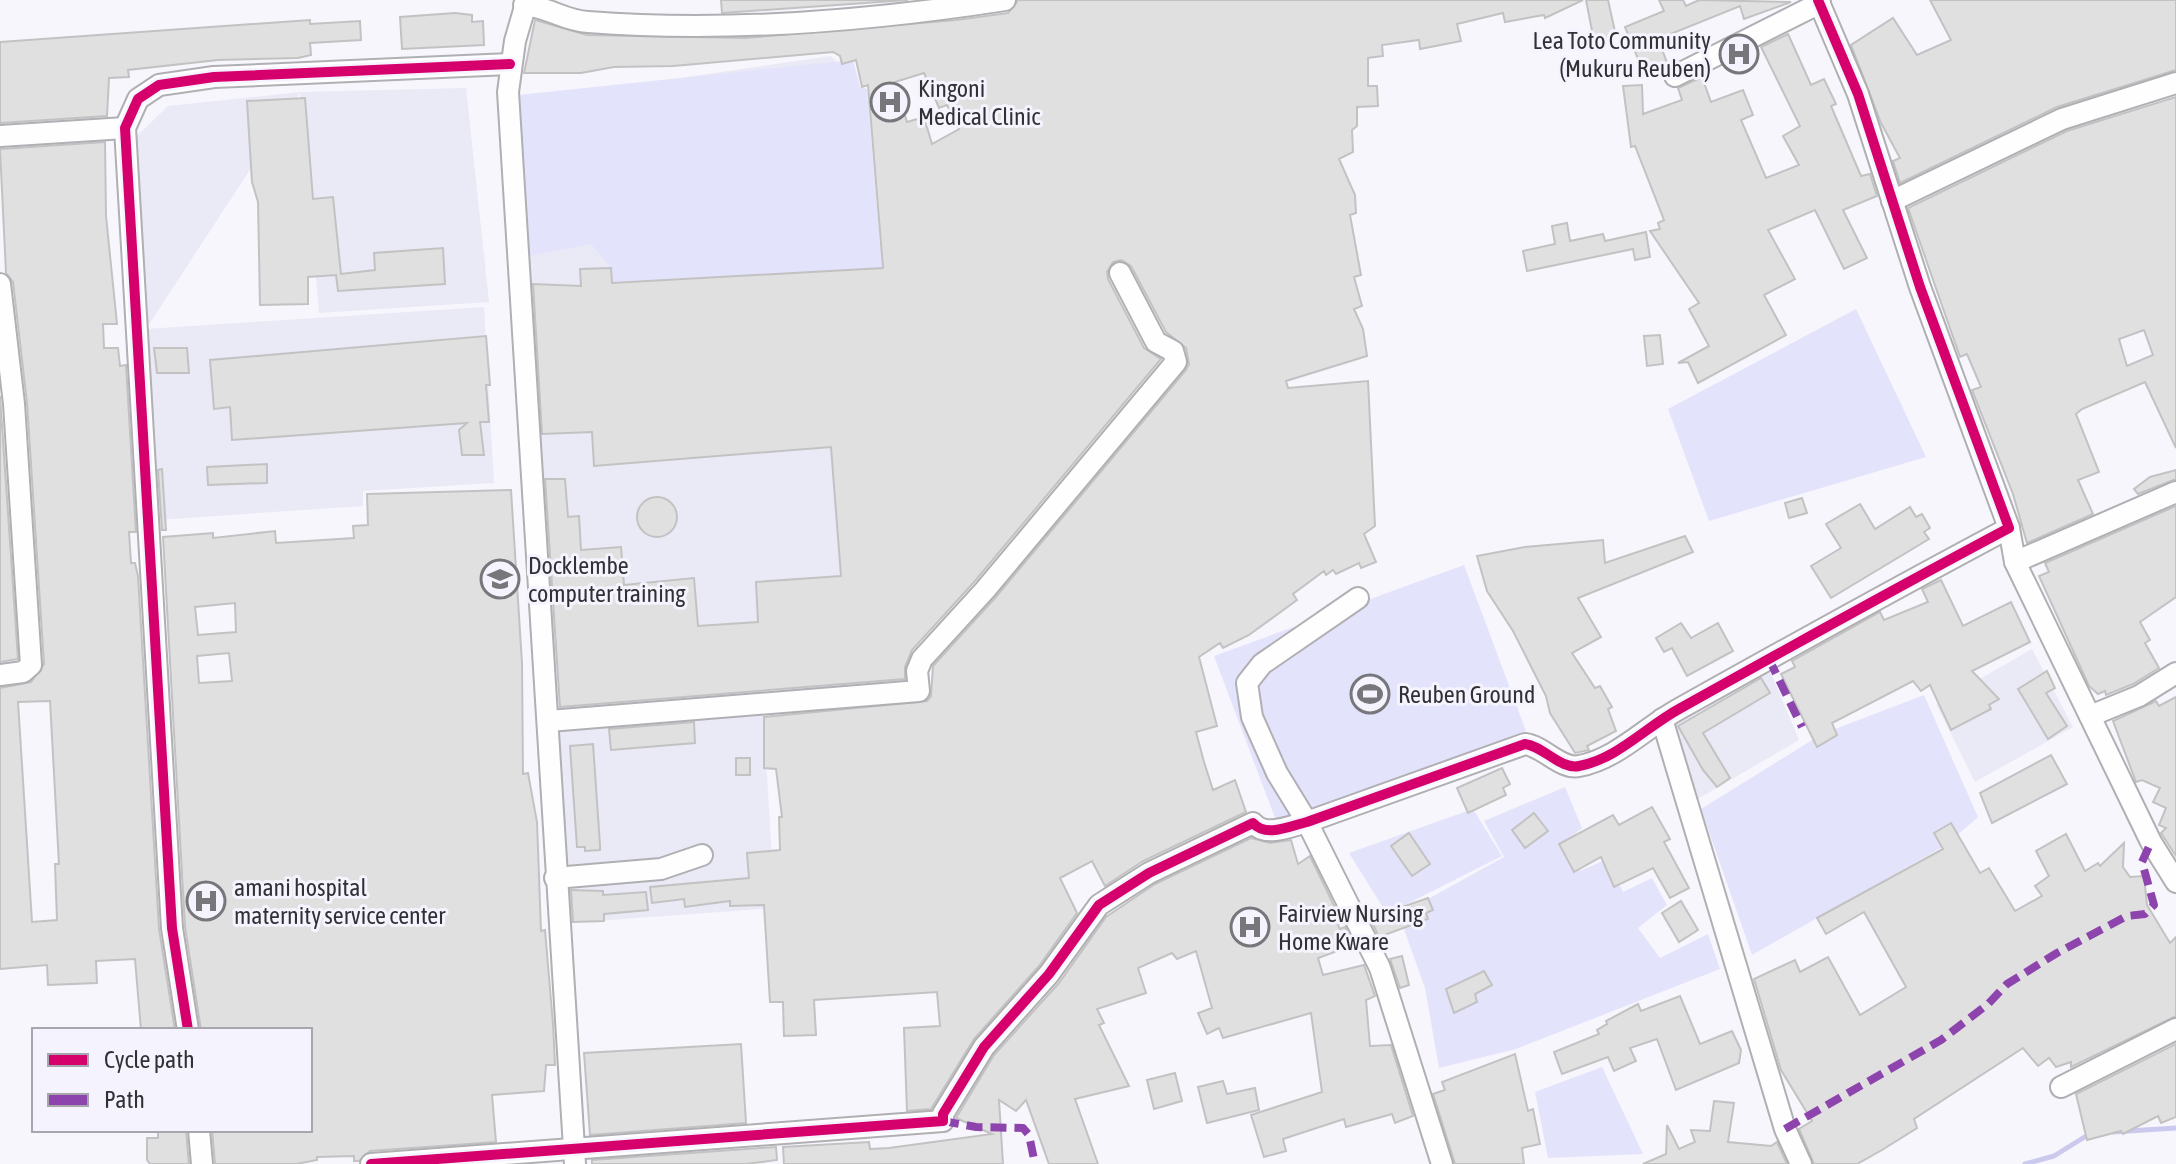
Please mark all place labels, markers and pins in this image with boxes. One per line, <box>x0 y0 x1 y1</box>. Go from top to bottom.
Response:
place label: Lea Toto Community (Mukuru Reuben) <box>1533 27 1711 82</box>
hospital icon: Lea Toto Community (Mukuru Reuben) <box>1718 33 1760 75</box>
place label: Kingoni Medical Clinic <box>918 75 1040 130</box>
hospital icon: Kingoni Medical Clinic <box>869 81 911 123</box>
place label: Docklembe computer training <box>528 552 686 607</box>
school or university icon: Docklembe computer training <box>479 558 521 600</box>
sports icon: Reuben Ground <box>1349 673 1391 715</box>
place label: Reuben Ground <box>1398 681 1535 708</box>
place label: amani hospital maternity service center <box>234 874 446 929</box>
hospital icon: amani hospital maternity service center <box>185 880 227 922</box>
place label: Fairview Nursing Home Kware <box>1278 900 1424 955</box>
hospital icon: Fairview Nursing Home Kware <box>1229 906 1271 948</box>

